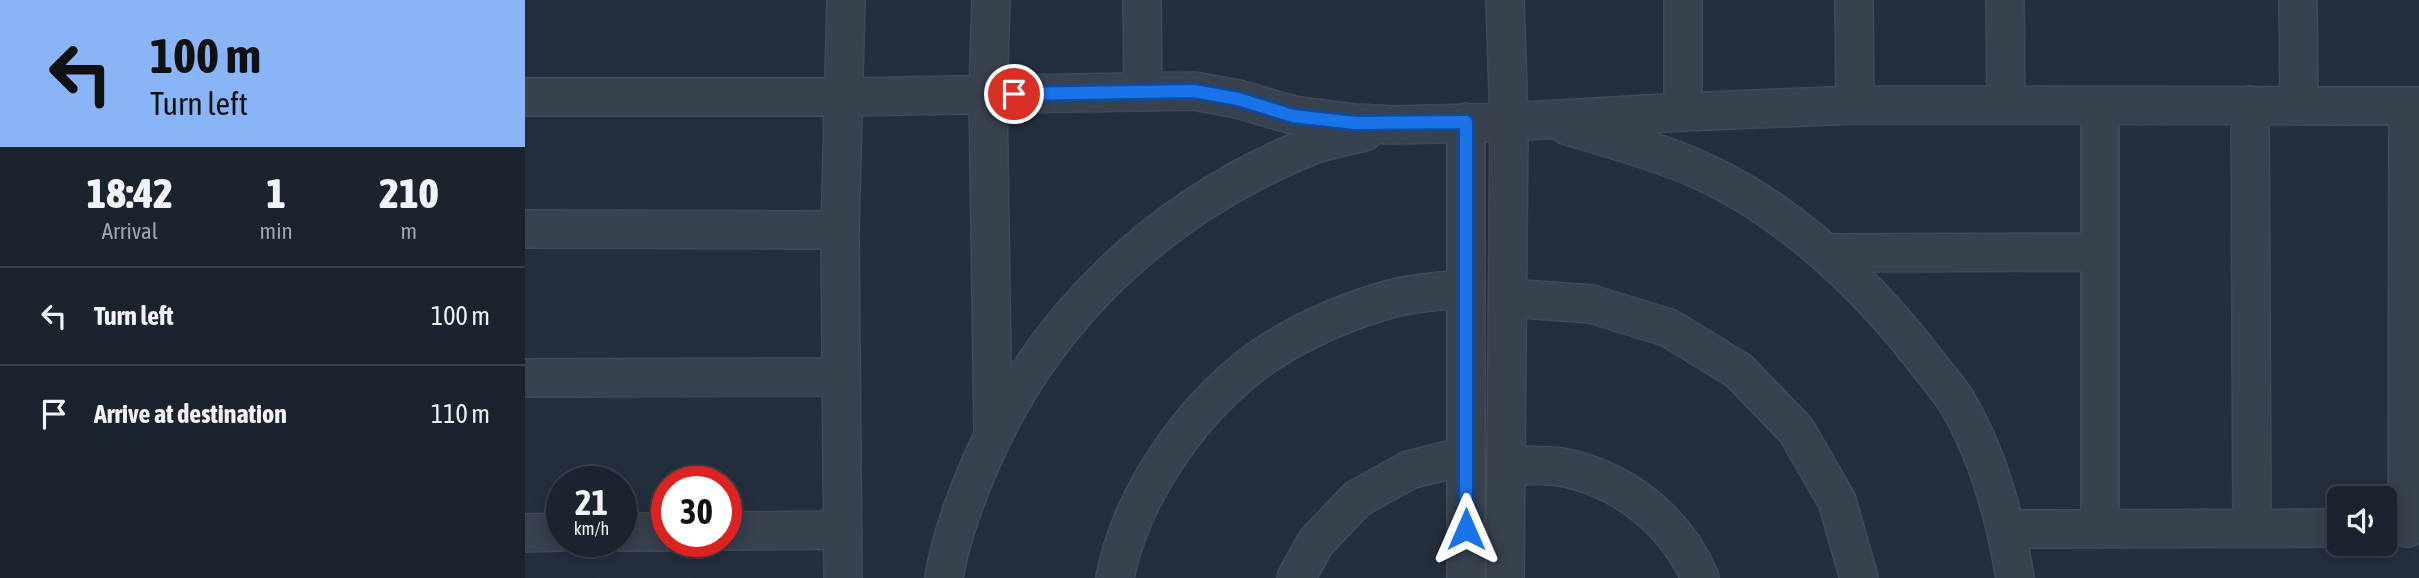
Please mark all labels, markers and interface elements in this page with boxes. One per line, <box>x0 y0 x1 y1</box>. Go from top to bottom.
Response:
text: 100 m <box>150 27 261 83</box>
icon: left <box>35 28 126 119</box>
pin <box>984 64 1044 124</box>
icon: arrive <box>995 75 1033 113</box>
text: Turn left <box>150 85 248 122</box>
text: 18:42 <box>87 169 173 217</box>
text: 1 <box>266 169 286 217</box>
text: 210 <box>379 169 438 217</box>
text: Arrival <box>102 218 158 244</box>
text: min <box>260 218 293 244</box>
text: m <box>401 218 417 244</box>
icon: left <box>35 297 73 335</box>
text: Turn left <box>94 301 174 331</box>
text: 100 m <box>431 301 490 331</box>
icon: arrive <box>35 395 73 433</box>
text: Arrive at destination <box>94 399 287 429</box>
text: 110 m <box>431 399 490 429</box>
speed limit sign: 30 <box>651 466 742 557</box>
text: 21 <box>575 482 608 522</box>
map controls <box>2327 486 2397 556</box>
button: sound <box>2327 486 2397 556</box>
position arrow <box>1429 492 1503 566</box>
text: km/h <box>574 518 609 539</box>

